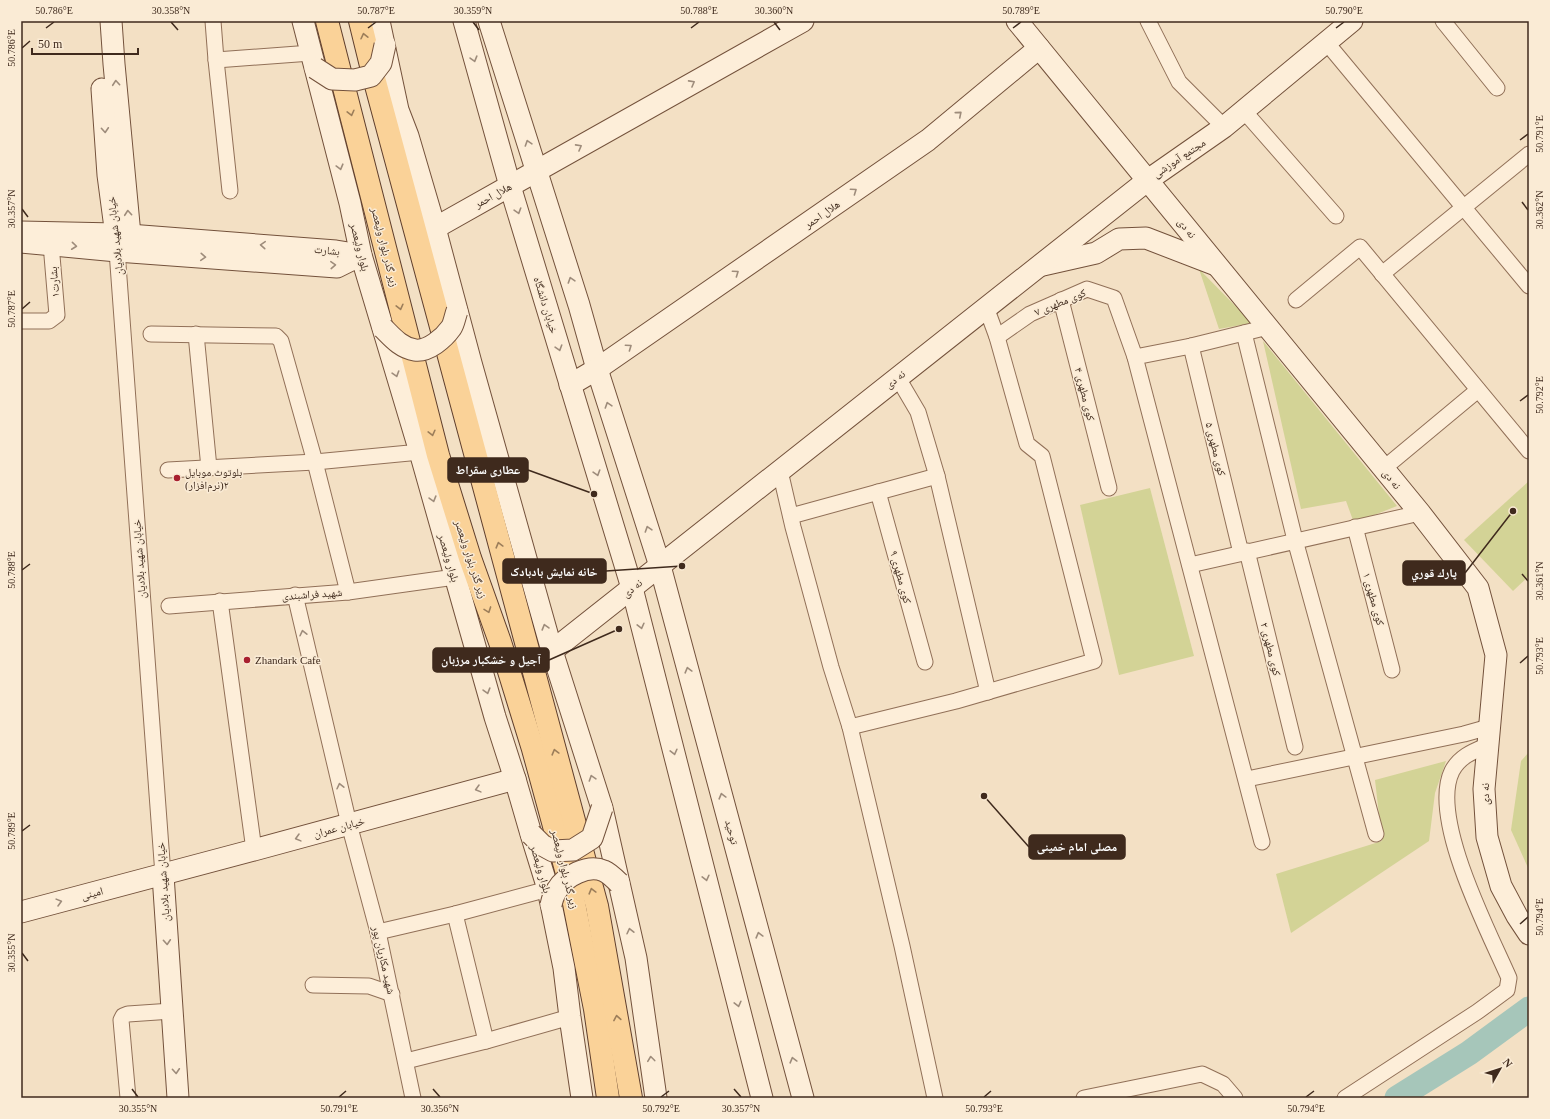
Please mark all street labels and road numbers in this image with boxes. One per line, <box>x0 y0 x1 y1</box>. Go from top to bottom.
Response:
street label: مجتمع آموزشی <box>1150 136 1208 181</box>
street label: هلال احمر <box>472 180 514 211</box>
street label: خیابان شهید بلادیان <box>105 196 126 276</box>
street label: هلال احمر <box>801 197 843 232</box>
street label: زیر گذر بلوار ولیعصر <box>369 205 401 288</box>
street label: نه دی <box>1175 216 1199 241</box>
street label: بلوار ولیعصر <box>348 221 372 273</box>
street label: بشارت <box>313 243 340 258</box>
street label: بشارت۱ <box>47 266 62 298</box>
street label: خیابان دانشگاه <box>531 275 560 335</box>
street label: کوی مطهری ۷ <box>1033 286 1088 319</box>
street label: کوی مطهری ۴ <box>1072 366 1097 422</box>
street label: نه دی <box>883 367 908 391</box>
street label: کوی مطهری ۵ <box>1203 421 1228 477</box>
street label: نه دی <box>1380 467 1404 492</box>
street label: زیر گذر بلوار ولیعصر <box>452 517 489 600</box>
street label: خیابان شهید بلادیان <box>130 519 149 599</box>
street label: بلوار ولیعصر <box>436 532 462 584</box>
street label: کوی مطهری ۹ <box>887 549 914 605</box>
street label: کوی مطهری ۱ <box>1360 571 1387 627</box>
street label: نه دی <box>620 576 645 600</box>
street label: شهید فراشبندی <box>281 586 343 603</box>
street label: کوی مطهری ۲ <box>1258 621 1283 677</box>
street label: نه دی <box>1479 783 1492 805</box>
street label: خیابان عمران <box>312 814 366 841</box>
street label: توحید <box>723 818 741 846</box>
street label: زیر گذر بلوار ولیعصر <box>549 827 581 910</box>
street label: خیابان شهید بلادیان <box>154 842 173 922</box>
street label: بلوار ولیعصر <box>528 843 554 895</box>
street label: امینی <box>80 884 105 903</box>
street label: شهید مکاریان پور <box>369 924 398 995</box>

